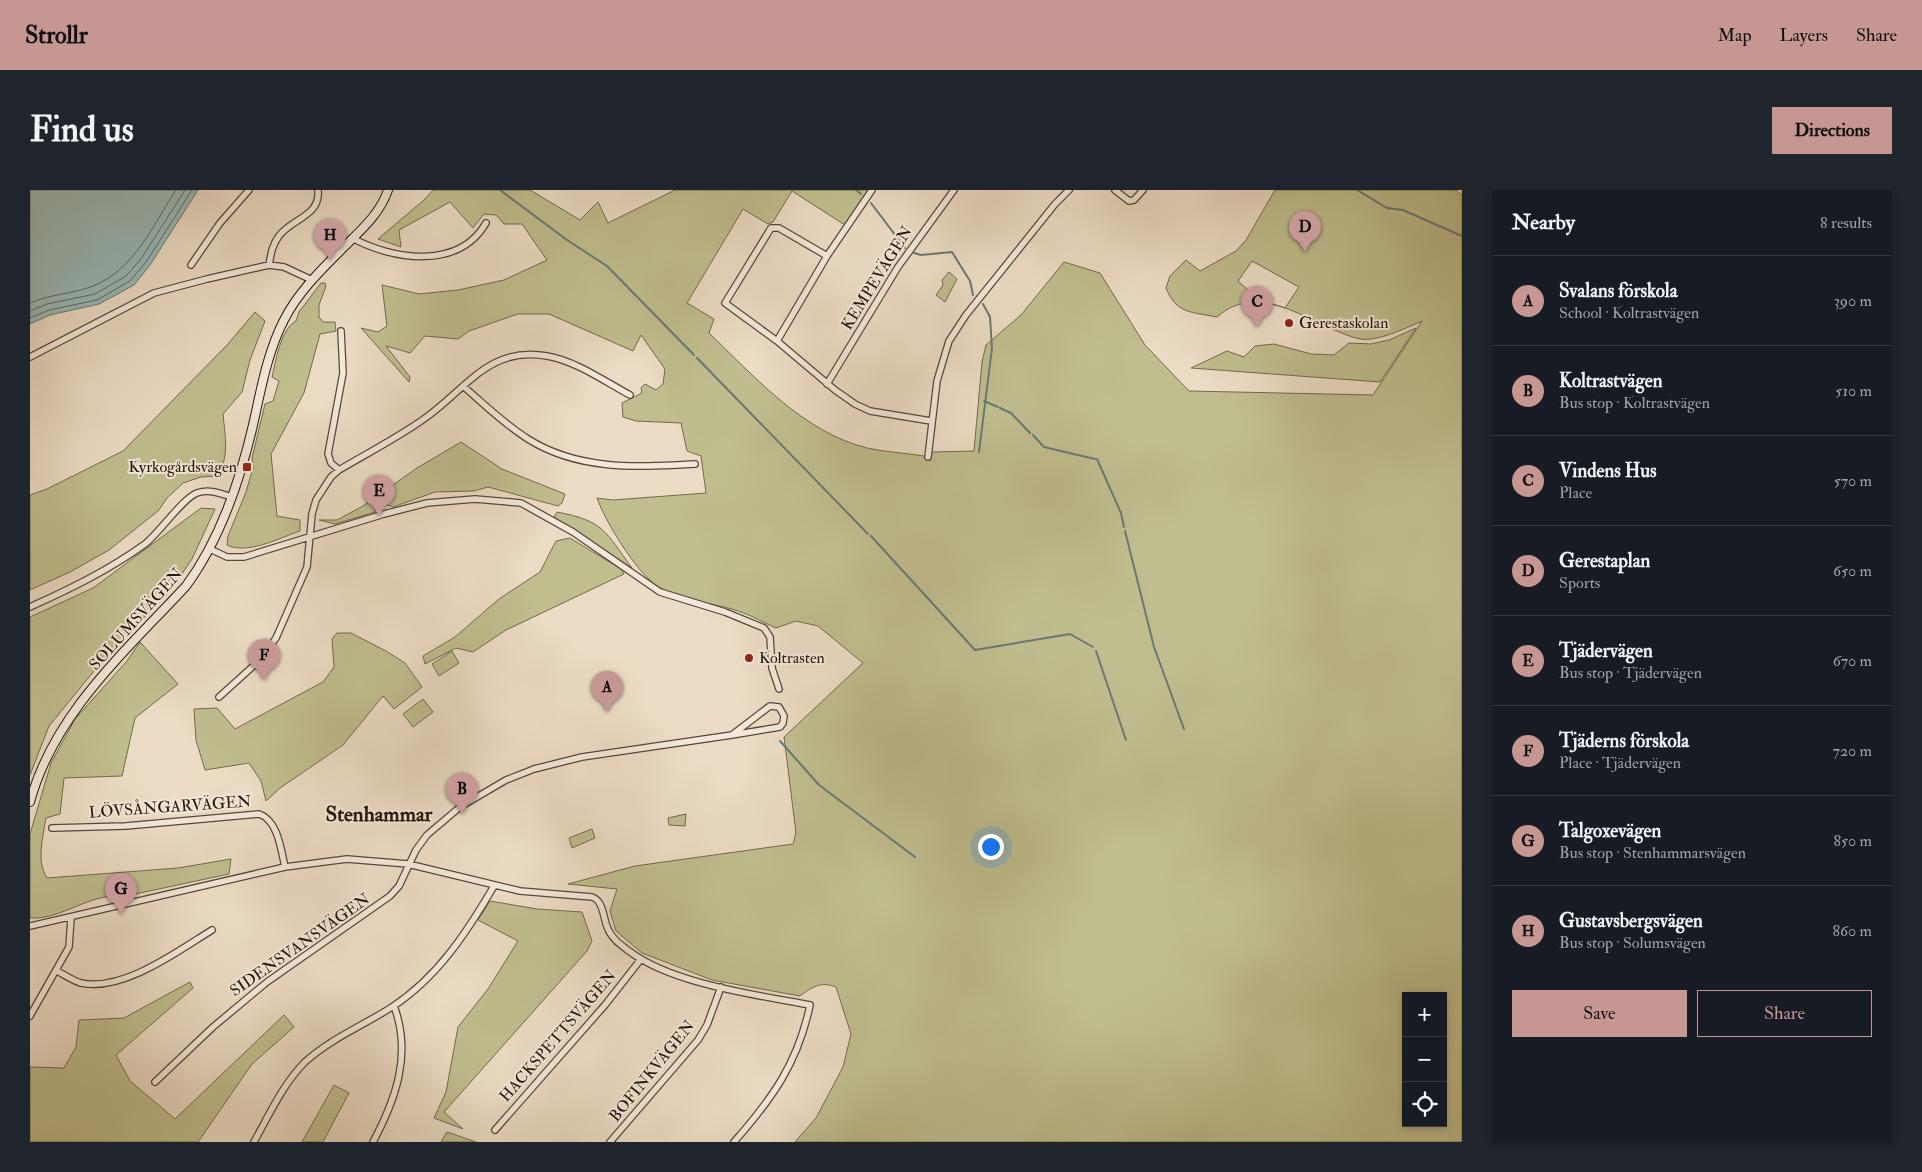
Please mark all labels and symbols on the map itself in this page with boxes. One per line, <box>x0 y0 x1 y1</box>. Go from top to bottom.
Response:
pin: D <box>1289 211 1321 252</box>
pin: H <box>314 219 346 260</box>
street label: KEMPEVÄGEN <box>837 222 917 334</box>
pin: C <box>1241 286 1273 327</box>
place label: Gerestaskolan <box>1299 313 1388 333</box>
marker: Gerestaskolan <box>1283 317 1295 329</box>
place label: Kyrkogårdsvägen <box>128 457 237 477</box>
marker: Kyrkogårdsvägen <box>241 461 253 473</box>
pin: E <box>363 475 395 516</box>
street label: SOLUMSVÄGEN <box>85 563 188 674</box>
pin: F <box>248 639 280 680</box>
place label: Koltrasten <box>759 648 825 668</box>
marker: Koltrasten <box>743 652 755 664</box>
pin: A <box>591 671 623 712</box>
pin: B <box>446 773 478 814</box>
street label: LÖVSÅNGARVÄGEN <box>88 791 252 823</box>
district label: Stenhammar <box>326 801 434 828</box>
your location <box>978 834 1004 860</box>
pin: G <box>105 873 137 914</box>
street label: SIDENSVANSVÄGEN <box>226 889 375 1001</box>
street label: HACKSPETTSVÄGEN <box>495 965 621 1106</box>
street label: BOFINKVÄGEN <box>605 1016 699 1126</box>

